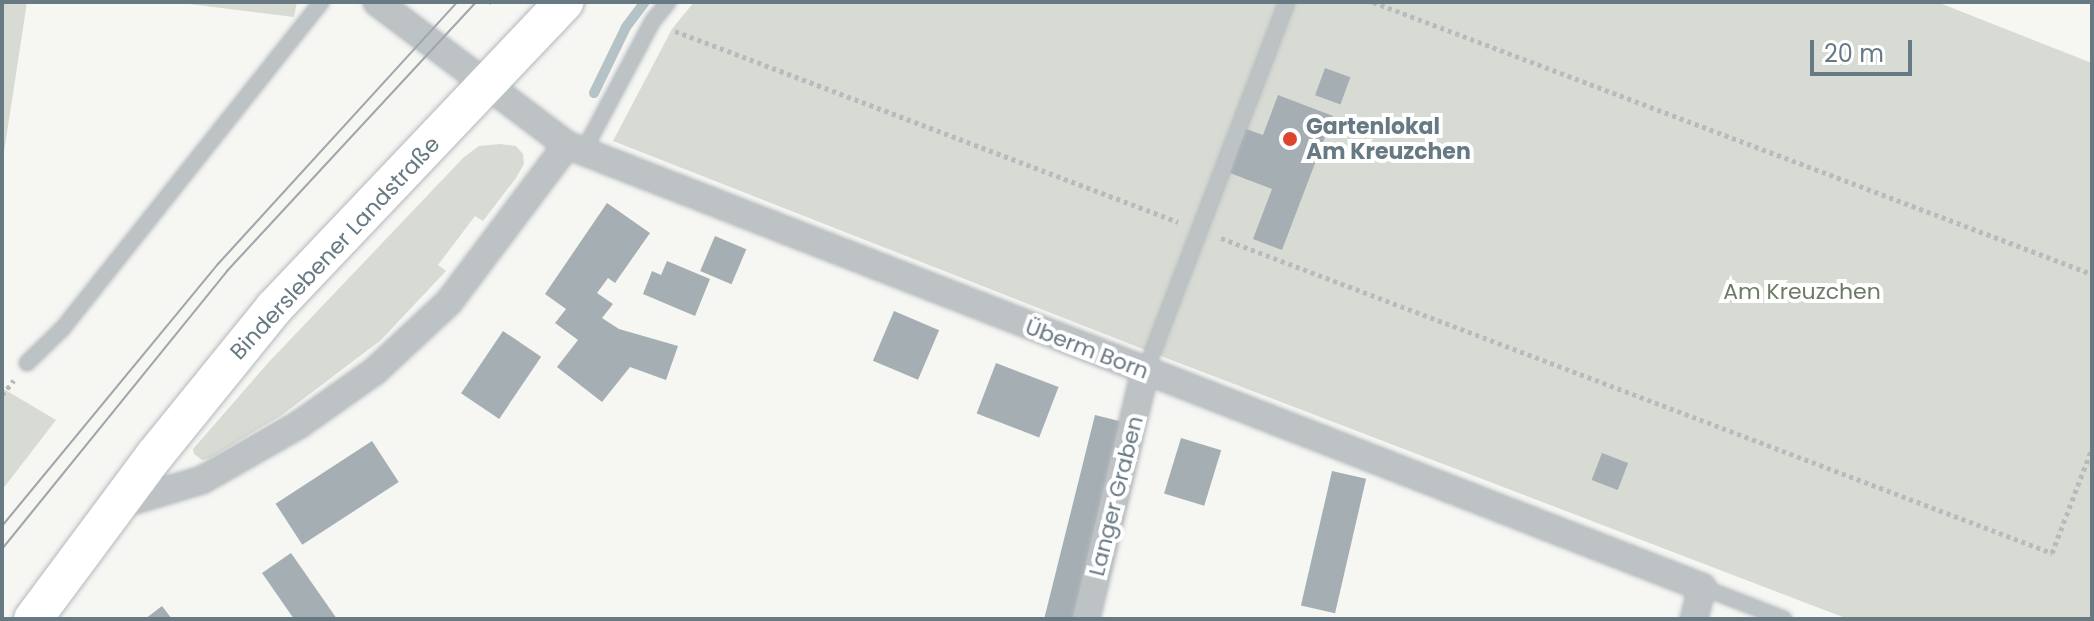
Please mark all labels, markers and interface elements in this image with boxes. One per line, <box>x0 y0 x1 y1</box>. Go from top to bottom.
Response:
scale bar <box>1814 24 1916 74</box>
text: 20 m <box>1824 37 1884 70</box>
place label: Gartenlokal Am Kreuzchen <box>1306 113 1471 164</box>
marker: Gartenlokal Am Kreuzchen <box>1281 130 1299 148</box>
street label: Binderslebener Landstraße <box>225 131 445 365</box>
park label: Am Kreuzchen <box>1723 279 1881 305</box>
street label: Überm Born <box>1022 313 1152 385</box>
street label: Langer Graben <box>1083 413 1149 579</box>

